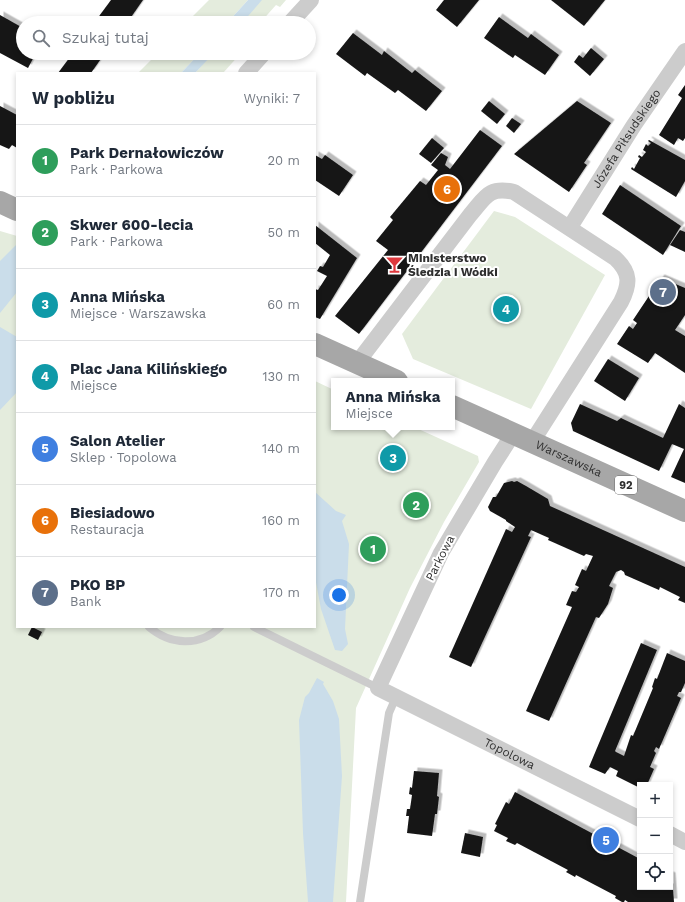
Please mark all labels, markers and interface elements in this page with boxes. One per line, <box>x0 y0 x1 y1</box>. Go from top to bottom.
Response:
search box <box>16 16 316 60</box>
icon: search <box>30 27 52 49</box>
text: Szukaj tutaj <box>62 29 149 47</box>
street label: Józefa Piłsudskiego <box>589 86 664 191</box>
text: W pobliżu <box>32 88 115 108</box>
text: Wyniki: 7 <box>243 91 300 106</box>
text: Park Dernałowiczów <box>70 144 224 162</box>
text: 1 <box>42 153 48 168</box>
text: 20 m <box>268 153 300 168</box>
text: Park · Parkowa <box>70 162 163 177</box>
pin: 6 <box>434 174 460 204</box>
text: Skwer 600-lecia <box>70 216 193 234</box>
text: 2 <box>41 225 49 240</box>
text: 50 m <box>268 225 300 240</box>
text: Park · Parkowa <box>70 234 163 249</box>
place label: Ministerstwo Śledzia i Wódki <box>408 251 498 279</box>
bar icon: Ministerstwo Śledzia i Wódki <box>385 255 405 275</box>
pin: 7 <box>650 277 676 307</box>
text: Anna Mińska <box>70 288 165 306</box>
pin: 4 <box>493 294 519 324</box>
text: 3 <box>41 297 49 312</box>
text: 60 m <box>267 297 300 312</box>
text: Miejsce · Warszawska <box>70 306 206 321</box>
text: Plac Jana Kilińskiego <box>70 360 227 378</box>
text: 4 <box>41 369 49 384</box>
text: 130 m <box>262 369 300 384</box>
text: Miejsce <box>70 378 117 393</box>
popup <box>331 378 455 430</box>
text: Anna Mińska <box>346 388 440 406</box>
text: Miejsce <box>346 406 393 421</box>
text: Salon Atelier <box>70 432 165 450</box>
street label: Warszawska <box>533 437 604 480</box>
text: 5 <box>41 441 49 456</box>
text: 140 m <box>262 441 300 456</box>
pin: 3 <box>380 443 406 473</box>
text: Sklep · Topolowa <box>70 450 177 465</box>
road number: 92 <box>615 476 637 494</box>
pin: 2 <box>403 490 429 520</box>
text: Biesiadowo <box>70 504 155 522</box>
text: 6 <box>41 513 49 528</box>
text: 160 m <box>262 513 300 528</box>
text: Restauracja <box>70 522 144 537</box>
street label: Parkowa <box>423 533 458 583</box>
pin: 1 <box>360 534 386 564</box>
text: PKO BP <box>70 576 125 594</box>
text: 7 <box>41 585 49 600</box>
text: 170 m <box>263 585 300 600</box>
your location <box>329 585 349 605</box>
text: Bank <box>70 594 101 609</box>
street label: Topolowa <box>482 735 537 772</box>
map controls <box>637 782 673 890</box>
button: + <box>637 782 673 818</box>
button: − <box>637 818 673 854</box>
pin: 5 <box>593 825 619 855</box>
button: locate <box>637 854 673 890</box>

